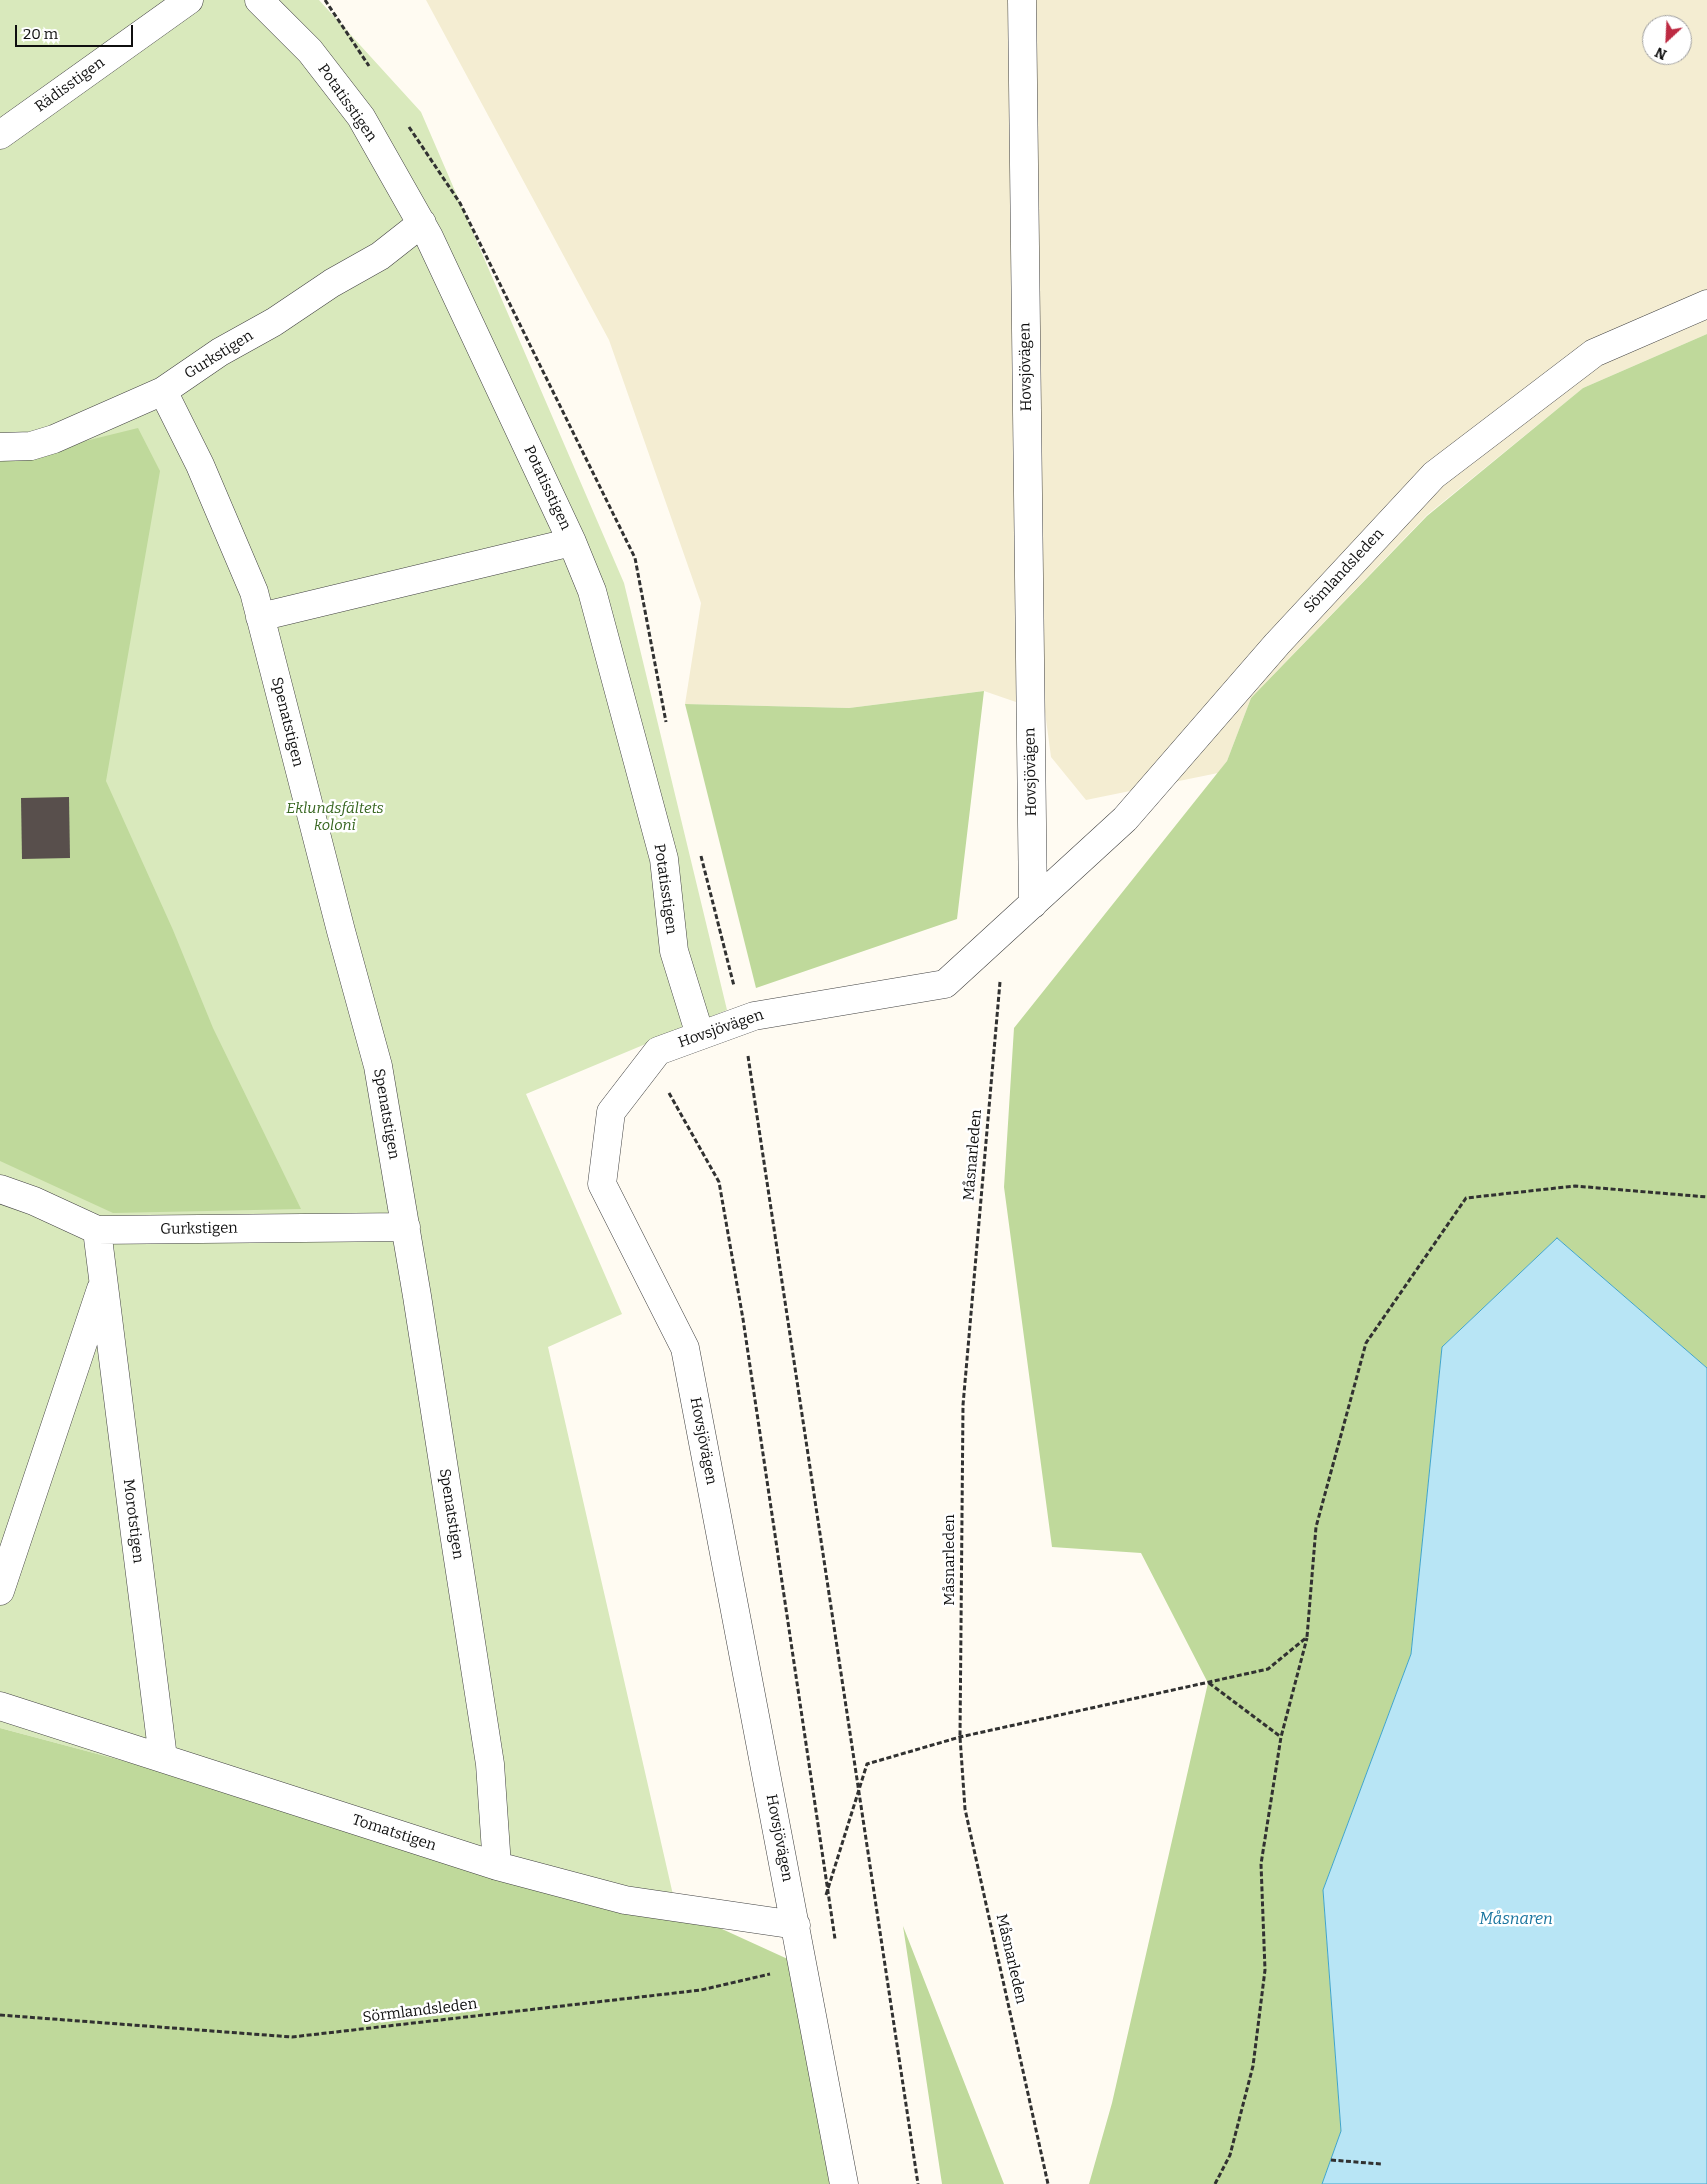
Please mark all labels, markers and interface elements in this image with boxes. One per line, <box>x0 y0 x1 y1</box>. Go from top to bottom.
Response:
scale bar <box>18 15 135 47</box>
north arrow <box>1642 15 1692 65</box>
text: 20 m <box>23 25 58 43</box>
text: N <box>1652 43 1669 63</box>
street label: Rädisstigen <box>32 54 108 116</box>
street label: Potatisstigen <box>314 61 380 145</box>
street label: Hovsjövägen <box>1016 322 1036 412</box>
street label: Gurkstigen <box>181 327 257 383</box>
street label: Potatisstigen <box>520 443 574 533</box>
street label: Sömlandsleden <box>1300 525 1388 617</box>
street label: Spenatstigen <box>267 675 307 769</box>
street label: Hovsjövägen <box>1021 727 1041 817</box>
park label: Eklundsfältets koloni <box>286 800 384 835</box>
street label: Potatisstigen <box>650 843 680 935</box>
street label: Hovsjövägen <box>676 1006 766 1052</box>
street label: Spenatstigen <box>369 1067 403 1161</box>
street label: Måsnarleden <box>960 1109 986 1201</box>
street label: Gurkstigen <box>160 1219 238 1239</box>
street label: Hovsjövägen <box>686 1396 720 1486</box>
street label: Spenatstigen <box>435 1467 467 1561</box>
street label: Morotstigen <box>119 1478 147 1564</box>
street label: Måsnarleden <box>941 1514 959 1606</box>
street label: Hovsjövägen <box>762 1793 796 1883</box>
street label: Tomatstigen <box>350 1811 438 1855</box>
water label: Måsnaren <box>1479 1910 1553 1930</box>
street label: Måsnarleden <box>992 1912 1030 2006</box>
street label: Sörmlandsleden <box>362 1995 478 2027</box>

